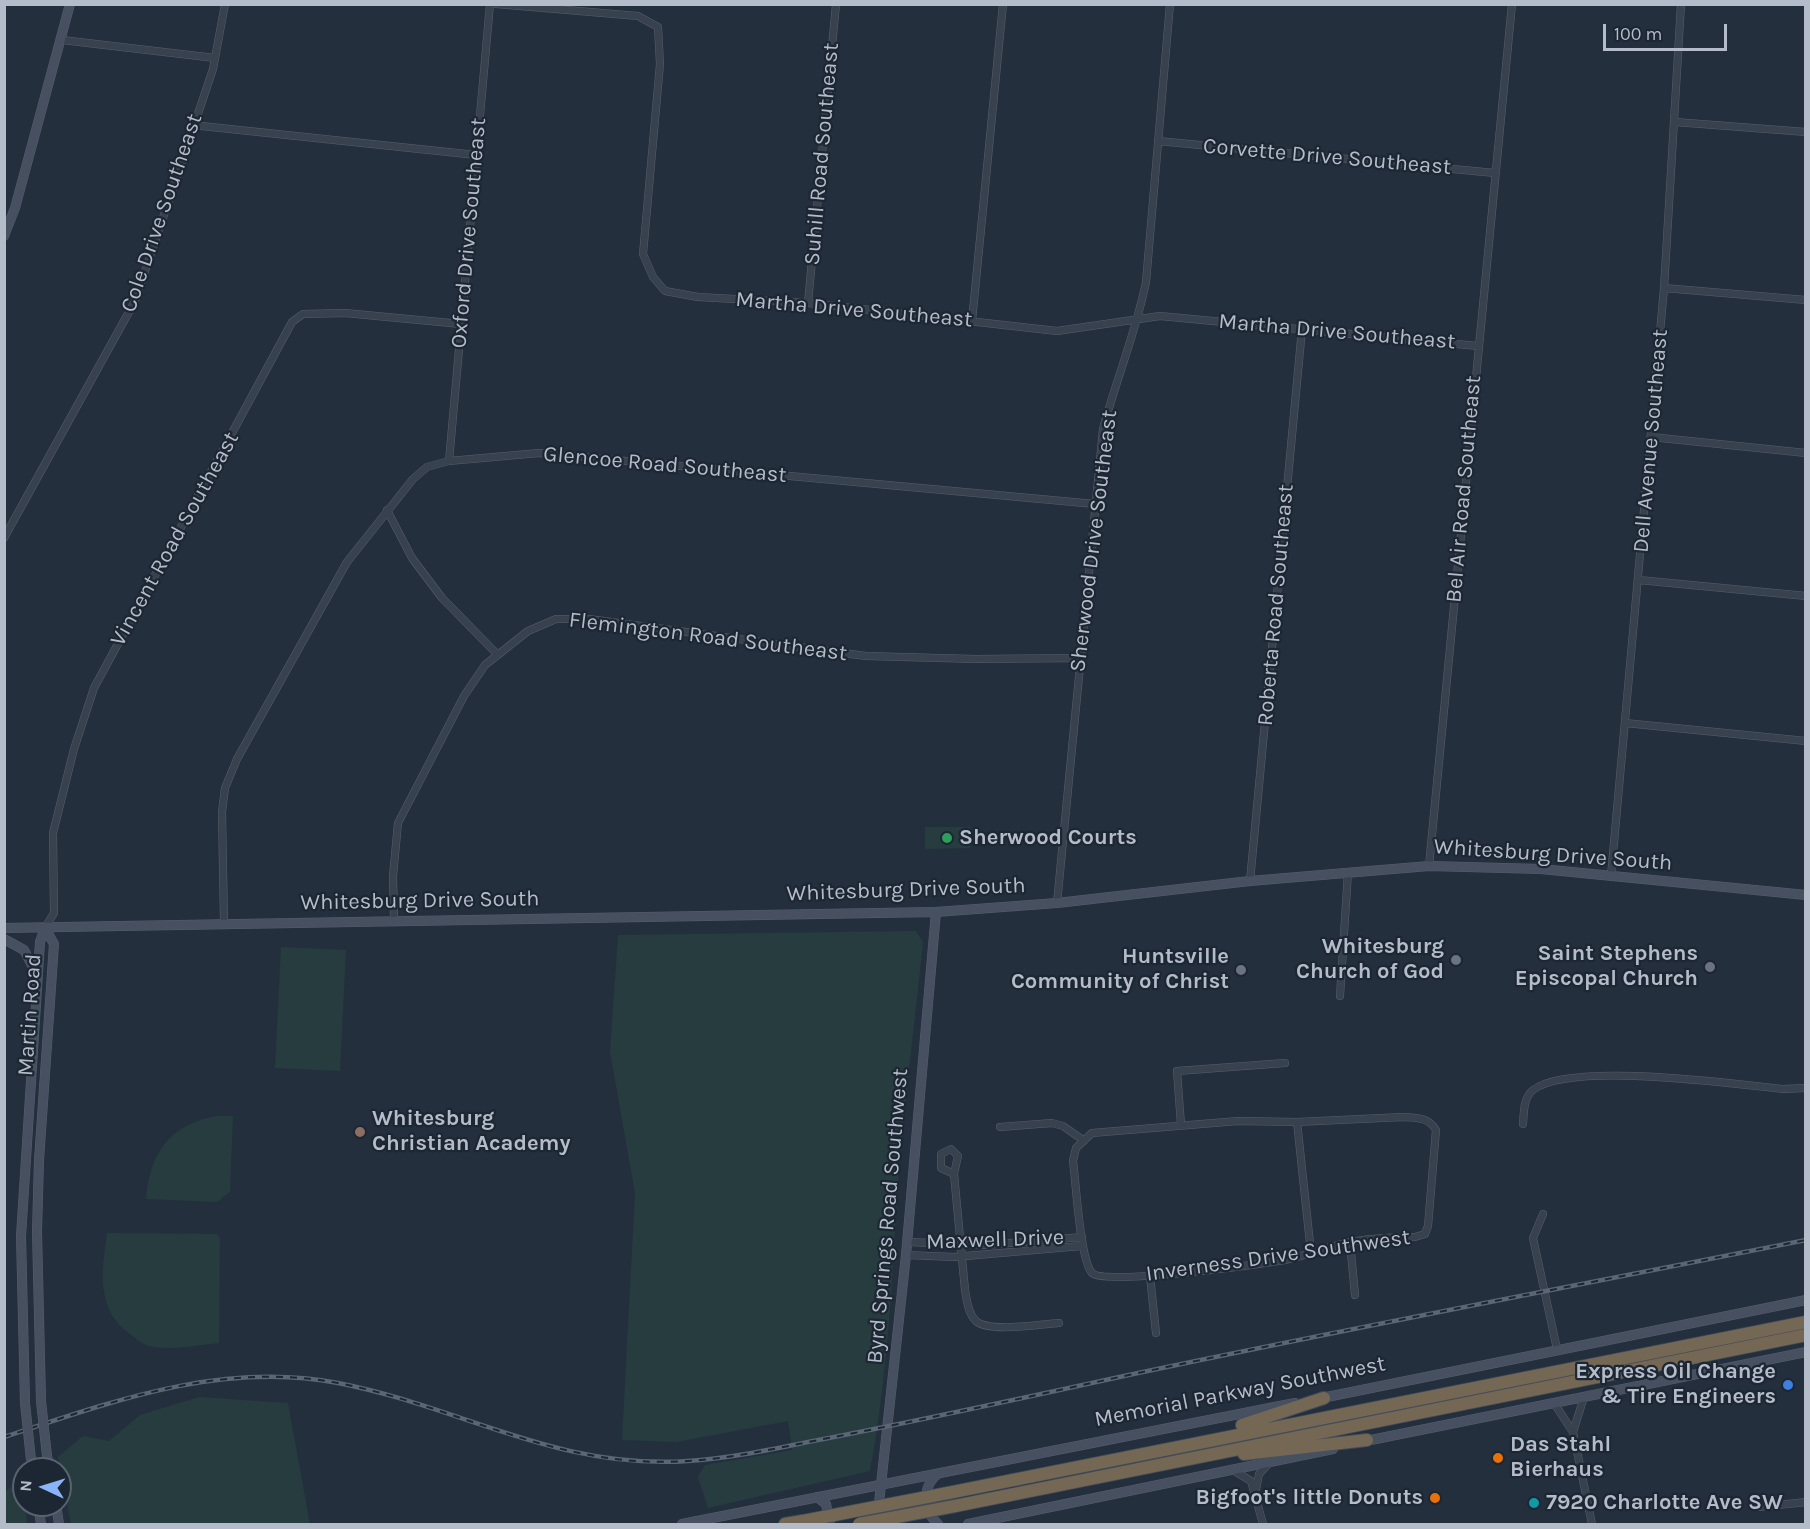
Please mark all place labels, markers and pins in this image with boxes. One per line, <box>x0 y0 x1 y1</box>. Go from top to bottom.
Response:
place label: Sherwood Courts <box>959 825 1137 851</box>
marker: Sherwood Courts <box>940 831 954 845</box>
place label: Whitesburg Church of God <box>1296 934 1444 986</box>
place label: Saint Stephens Episcopal Church <box>1515 941 1698 992</box>
place label: Huntsville Community of Christ <box>1011 944 1229 996</box>
marker: Whitesburg Church of God <box>1449 953 1463 967</box>
marker: Saint Stephens Episcopal Church <box>1703 960 1717 974</box>
marker: Huntsville Community of Christ <box>1234 963 1248 977</box>
place label: Whitesburg Christian Academy <box>372 1106 571 1158</box>
marker: Whitesburg Christian Academy <box>353 1125 367 1139</box>
place label: Express Oil Change & Tire Engineers <box>1575 1359 1776 1410</box>
marker: Express Oil Change & Tire Engineers <box>1781 1378 1795 1392</box>
place label: Das Stahl Bierhaus <box>1510 1432 1611 1484</box>
marker: Das Stahl Bierhaus <box>1491 1451 1505 1465</box>
place label: Bigfoot's little Donuts <box>1195 1485 1423 1511</box>
place label: 7920 Charlotte Ave SW <box>1546 1490 1783 1516</box>
marker: Bigfoot's little Donuts <box>1428 1491 1442 1505</box>
marker: 7920 Charlotte Ave SW <box>1527 1496 1541 1510</box>

